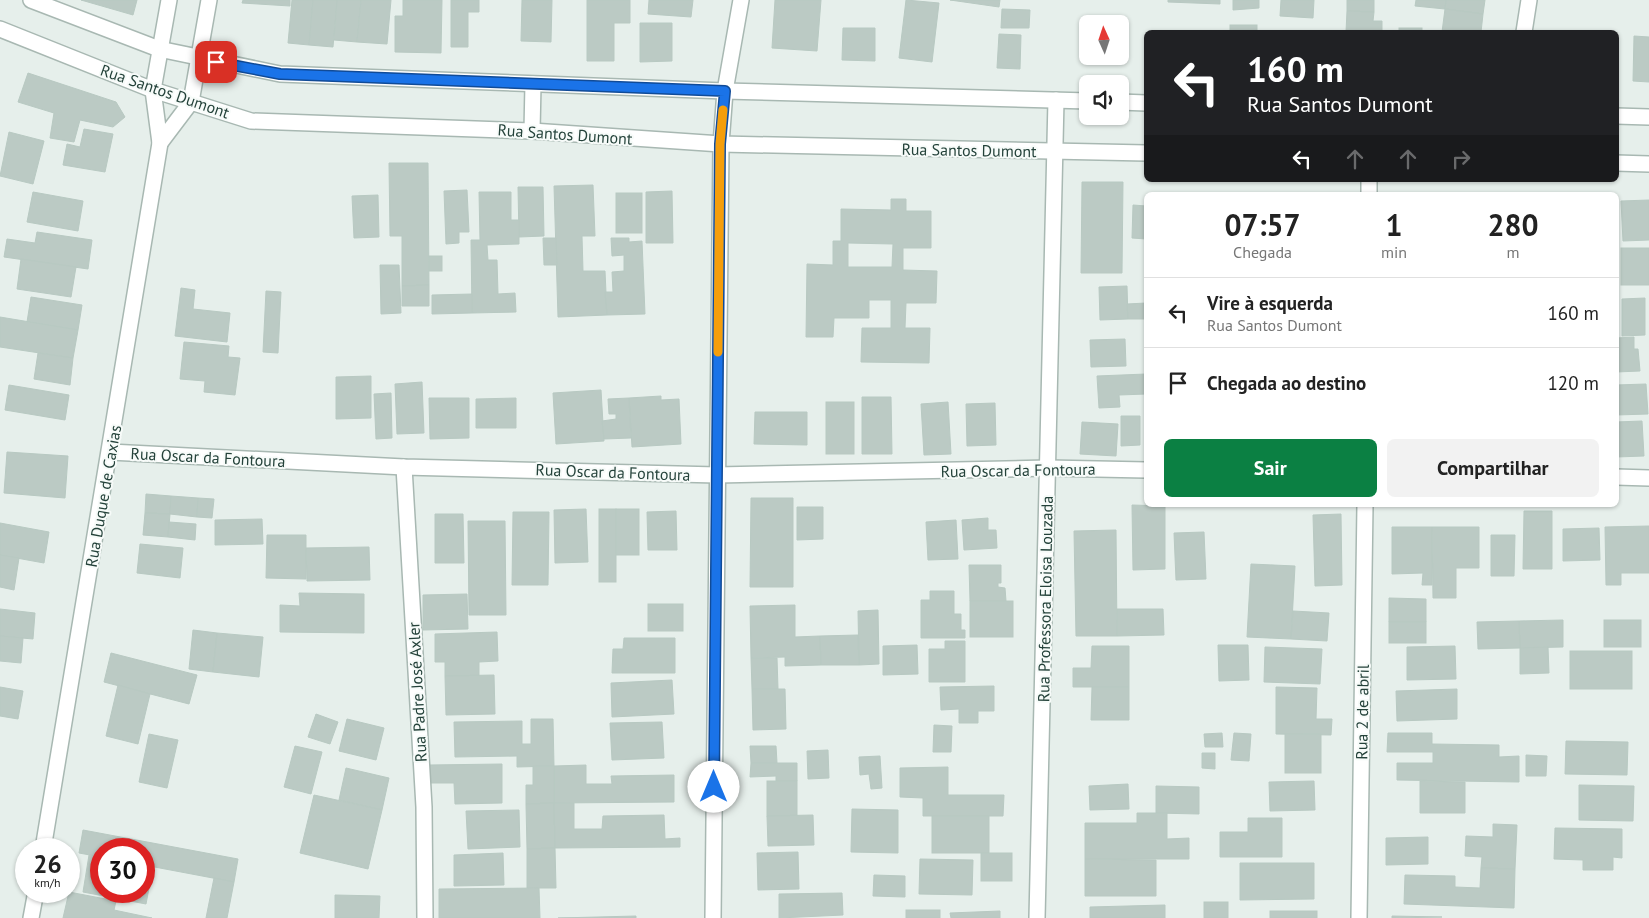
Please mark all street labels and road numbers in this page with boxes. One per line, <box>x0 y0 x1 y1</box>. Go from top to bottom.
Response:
street label: Rua Santos Dumont <box>98 60 233 123</box>
street label: Rua Santos Dumont <box>497 119 634 149</box>
street label: Rua Santos Dumont <box>901 139 1037 161</box>
street label: Rua Duque de Caxias <box>81 423 125 569</box>
street label: Rua Oscar da Fontoura <box>130 443 286 471</box>
street label: Rua Oscar da Fontoura <box>535 459 691 485</box>
street label: Rua Oscar da Fontoura <box>940 459 1096 481</box>
street label: Rua Professora Eloisa Louzada <box>1033 496 1057 702</box>
street label: Rua Padre José Axler <box>403 621 431 763</box>
street label: Rua 2 de abril <box>1351 664 1373 760</box>

